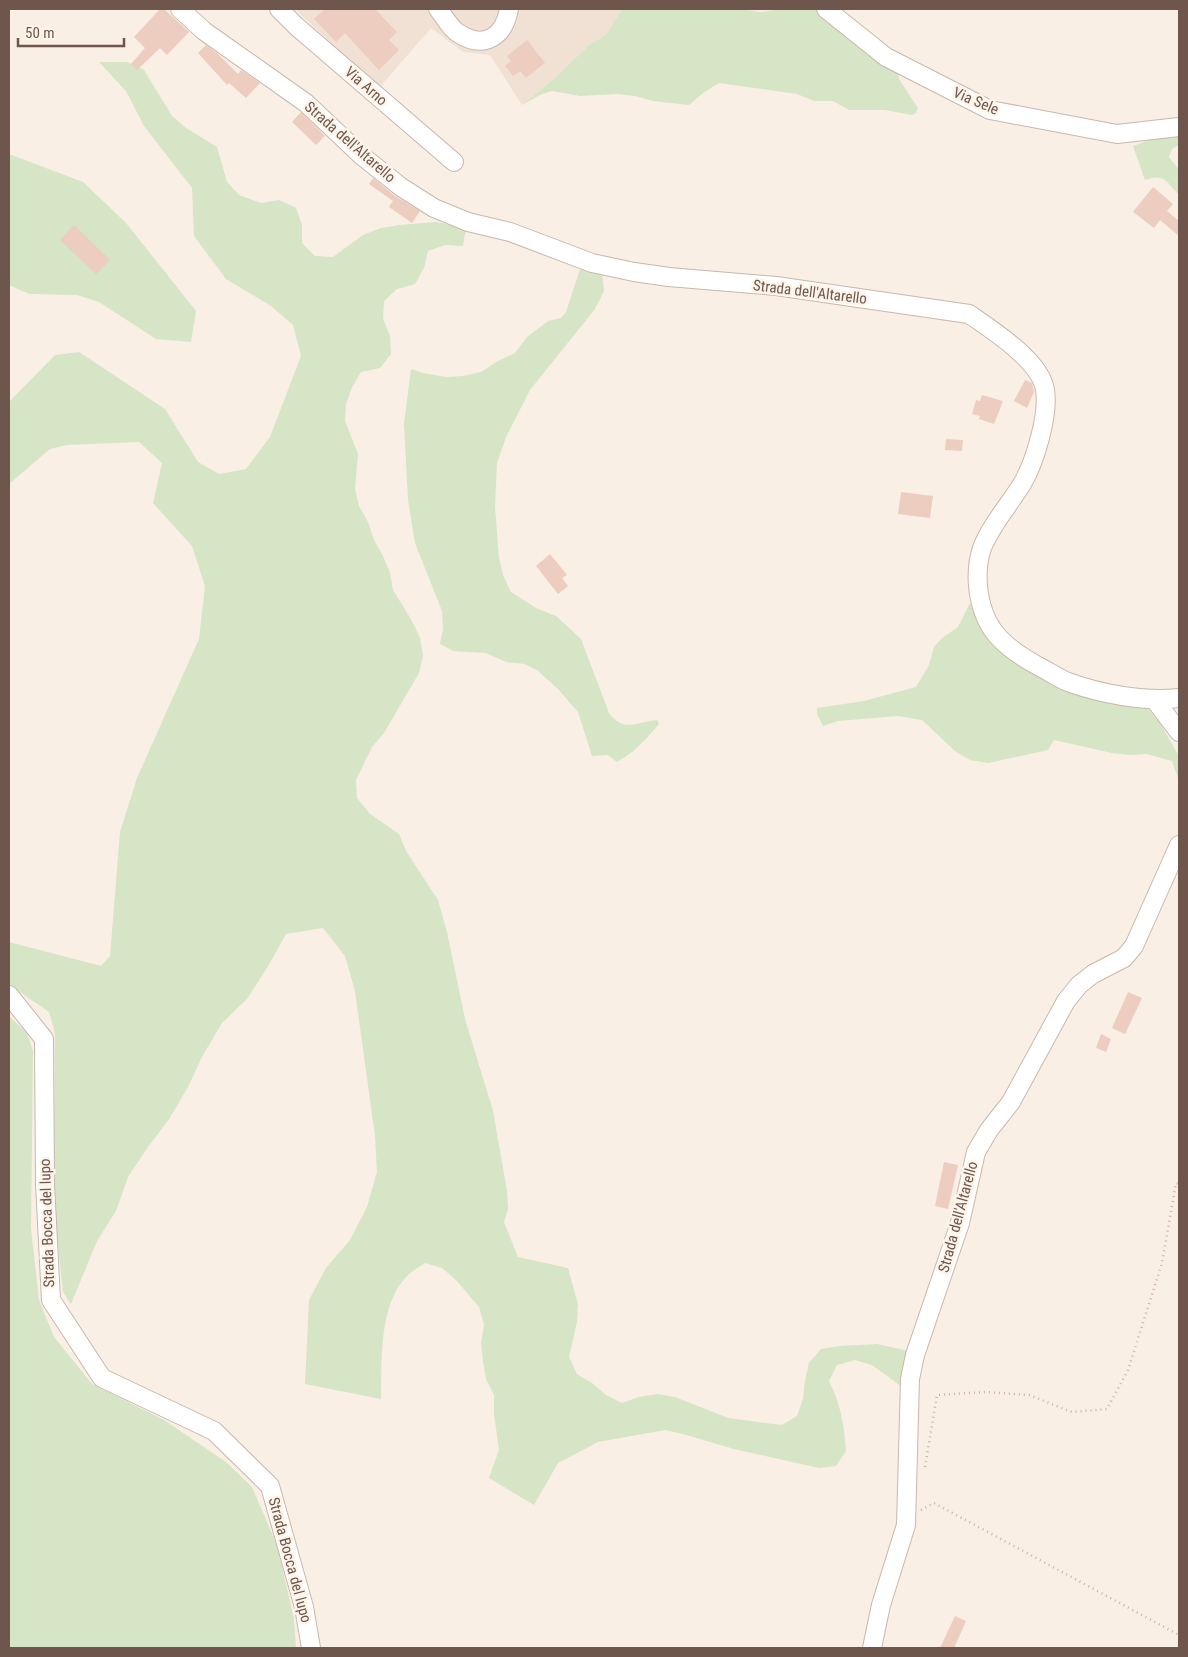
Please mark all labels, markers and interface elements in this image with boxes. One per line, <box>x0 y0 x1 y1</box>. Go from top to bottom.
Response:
scale bar <box>18 15 124 47</box>
text: 50 m <box>25 24 55 42</box>
street label: Via Arno <box>341 63 391 109</box>
street label: Via Sele <box>950 83 1002 119</box>
street label: Strada dell'Altarello <box>301 98 399 186</box>
street label: Strada dell'Altarello <box>752 276 868 308</box>
street label: Strada Bocca del lupo <box>36 1158 58 1288</box>
street label: Strada dell'Altarello <box>934 1159 982 1275</box>
street label: Strada Bocca del lupo <box>265 1495 315 1625</box>

